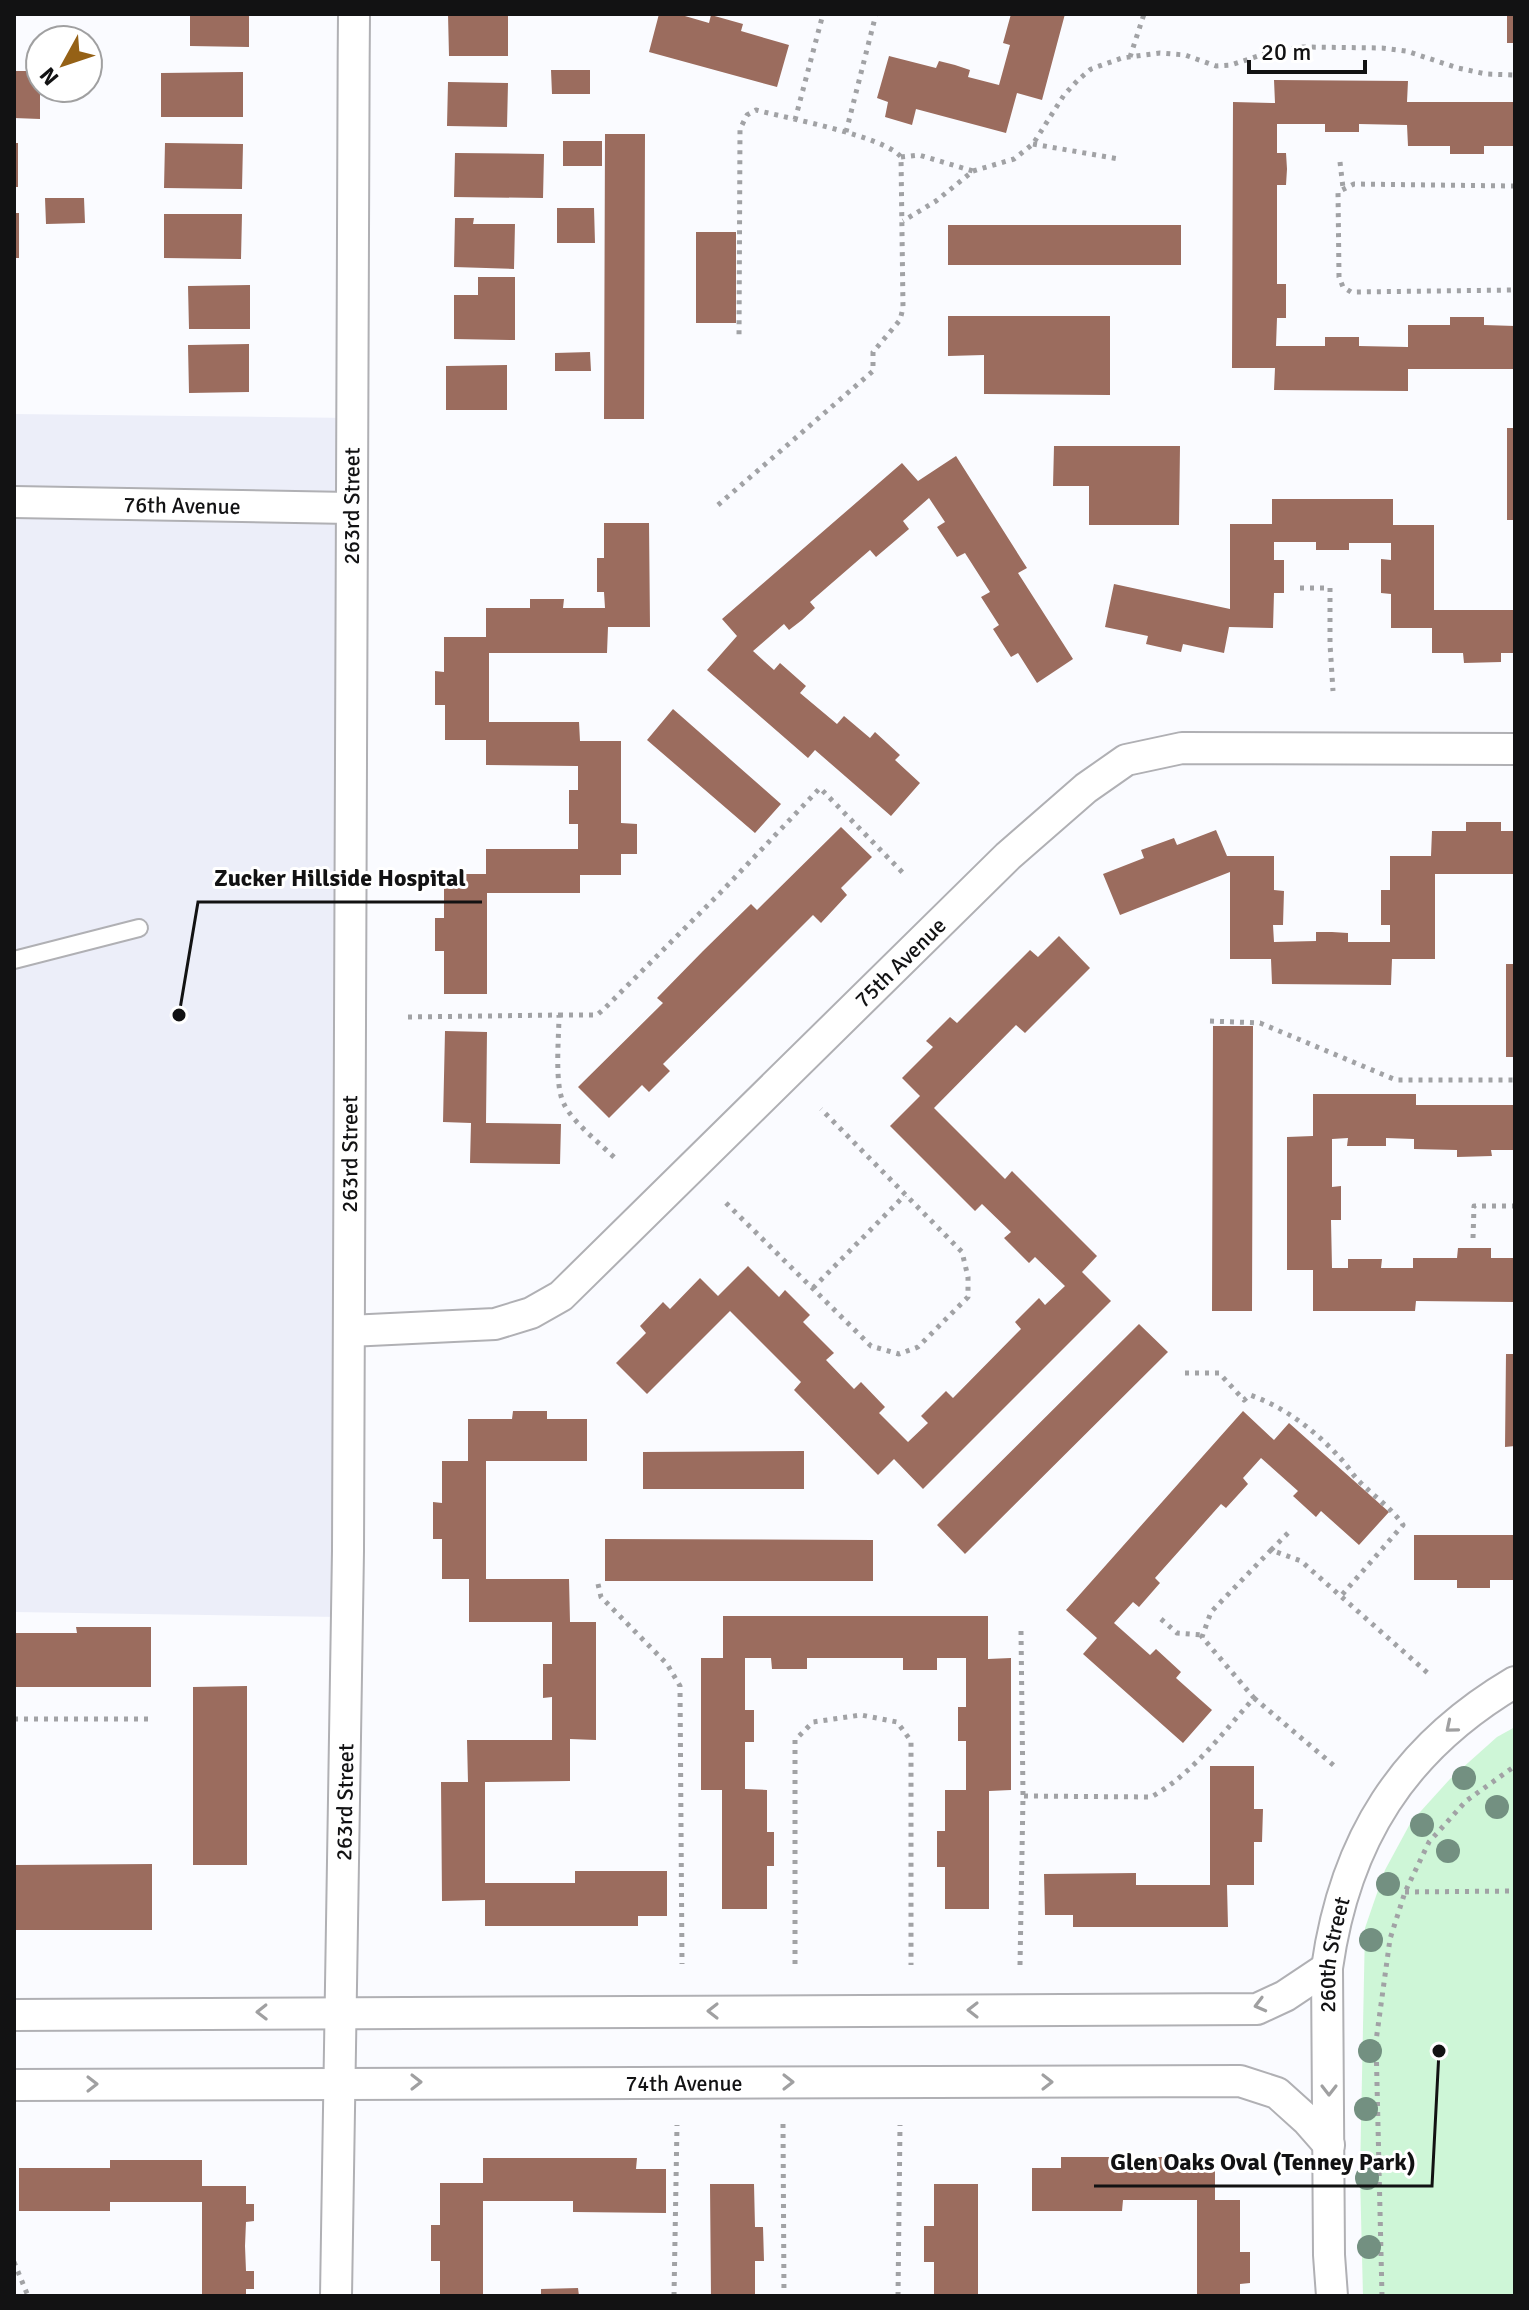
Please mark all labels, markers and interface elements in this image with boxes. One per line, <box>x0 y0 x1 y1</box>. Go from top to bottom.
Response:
north arrow <box>24 24 104 104</box>
scale bar <box>1249 24 1365 74</box>
text: 20 m <box>1261 37 1311 67</box>
text: N <box>34 62 64 91</box>
street label: 263rd Street <box>337 447 365 565</box>
street label: 76th Avenue <box>123 490 241 520</box>
callout: Zucker Hillside Hospital <box>198 854 482 902</box>
text: Zucker Hillside Hospital <box>214 863 466 893</box>
street label: 75th Avenue <box>849 912 951 1013</box>
street label: 263rd Street <box>336 1095 363 1213</box>
one-way arrow <box>1446 1717 1461 1732</box>
street label: 263rd Street <box>330 1743 359 1861</box>
street label: 260th Street <box>1313 1893 1355 2013</box>
one-way arrow <box>1254 1996 1267 2013</box>
one-way arrow <box>966 2001 979 2019</box>
one-way arrow <box>706 2002 719 2020</box>
one-way arrow <box>255 2003 268 2021</box>
street label: 74th Avenue <box>625 2069 743 2097</box>
one-way arrow <box>410 2073 423 2091</box>
one-way arrow <box>782 2073 795 2091</box>
one-way arrow <box>1041 2073 1054 2091</box>
one-way arrow <box>86 2075 99 2093</box>
one-way arrow <box>1320 2084 1338 2097</box>
callout: Glen Oaks Oval (Tenney Park) <box>1094 2138 1432 2186</box>
text: Glen Oaks Oval (Tenney Park) <box>1110 2147 1416 2177</box>

